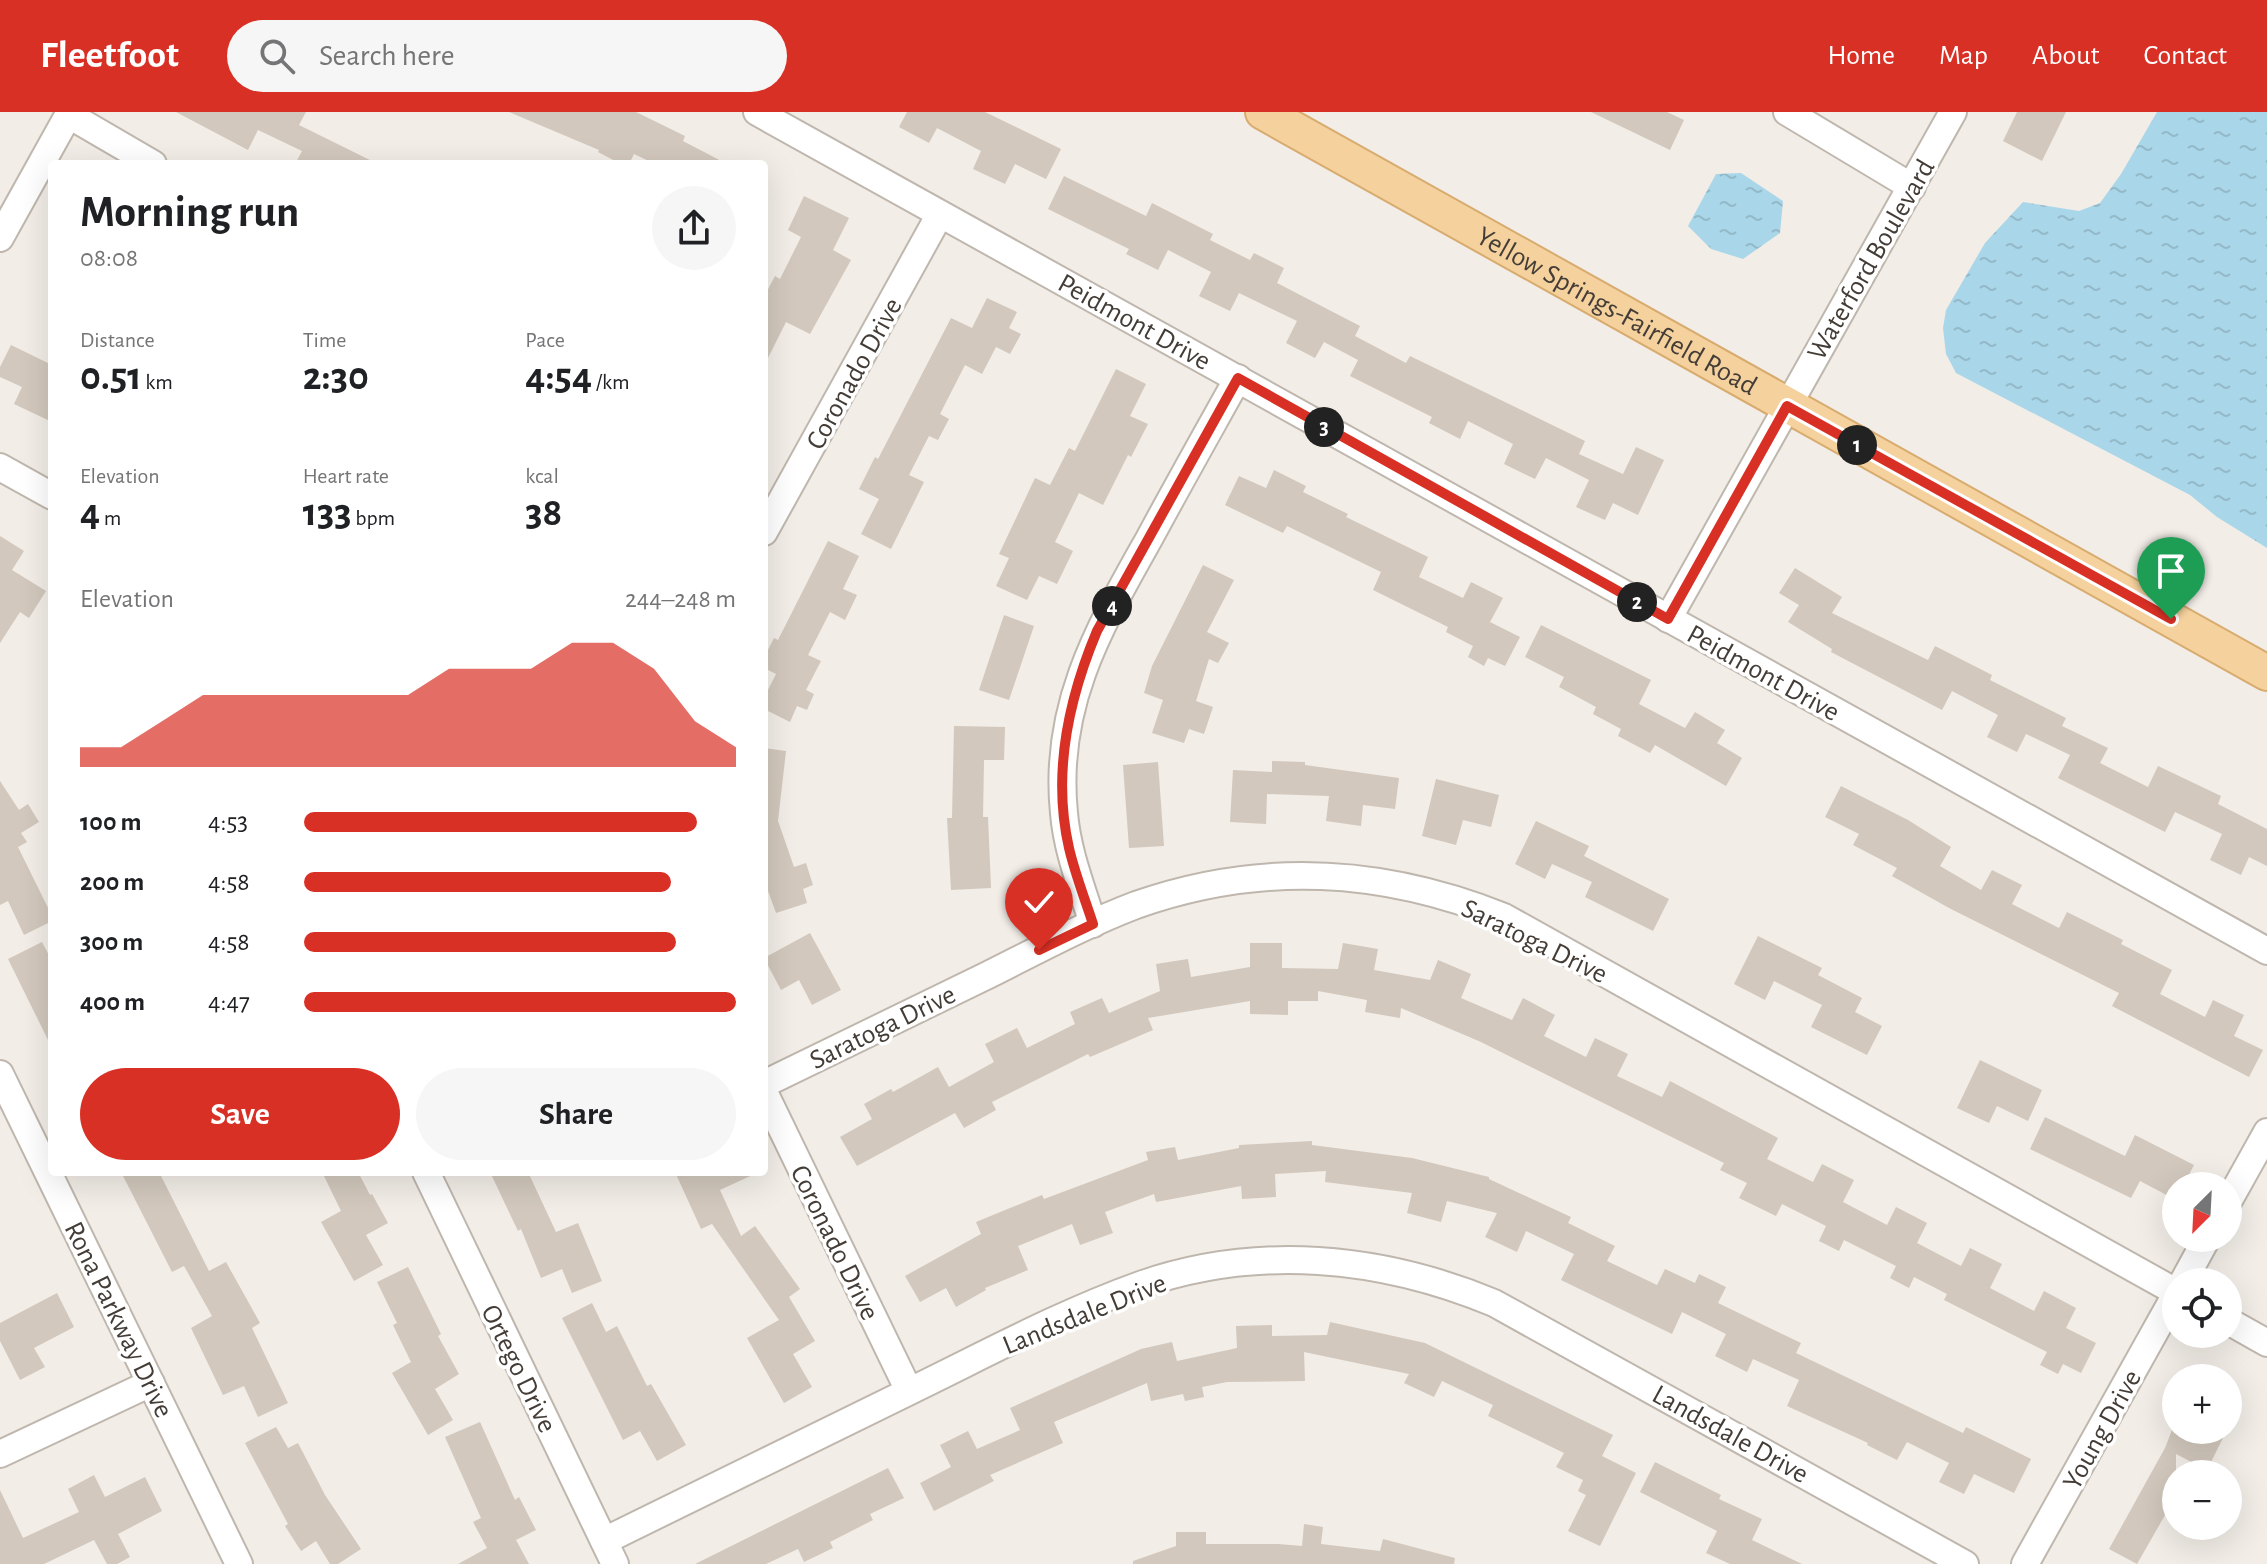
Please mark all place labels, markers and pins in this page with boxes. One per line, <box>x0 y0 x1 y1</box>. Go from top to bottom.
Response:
pin: 3 <box>1304 407 1344 447</box>
pin: 1 <box>1837 425 1877 465</box>
pin <box>2137 537 2205 619</box>
pin: 2 <box>1617 582 1657 622</box>
pin: 4 <box>1092 586 1132 626</box>
pin <box>1005 868 1073 950</box>

